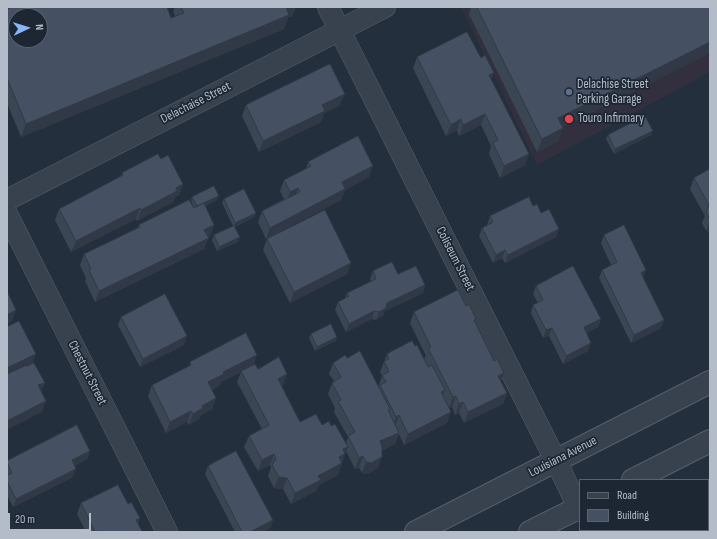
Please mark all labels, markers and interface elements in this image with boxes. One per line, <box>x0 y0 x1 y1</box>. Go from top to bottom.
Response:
north arrow <box>8 8 48 48</box>
text: N <box>33 24 46 31</box>
place label: Delachise Street Parking Garage <box>577 77 649 108</box>
street label: Delachaise Street <box>158 79 234 127</box>
marker: Delachise Street Parking Garage <box>564 87 574 97</box>
place label: Touro Infirmary <box>578 111 644 127</box>
marker: Touro Infirmary <box>563 113 575 125</box>
street label: Coliseum Street <box>432 224 478 294</box>
street label: Chestnut Street <box>64 338 110 408</box>
street label: Louisiana Avenue <box>526 433 600 481</box>
legend <box>579 479 709 531</box>
text: Road <box>617 488 637 503</box>
scale bar <box>10 505 93 531</box>
text: Building <box>617 508 649 523</box>
text: 20 m <box>15 512 35 527</box>

